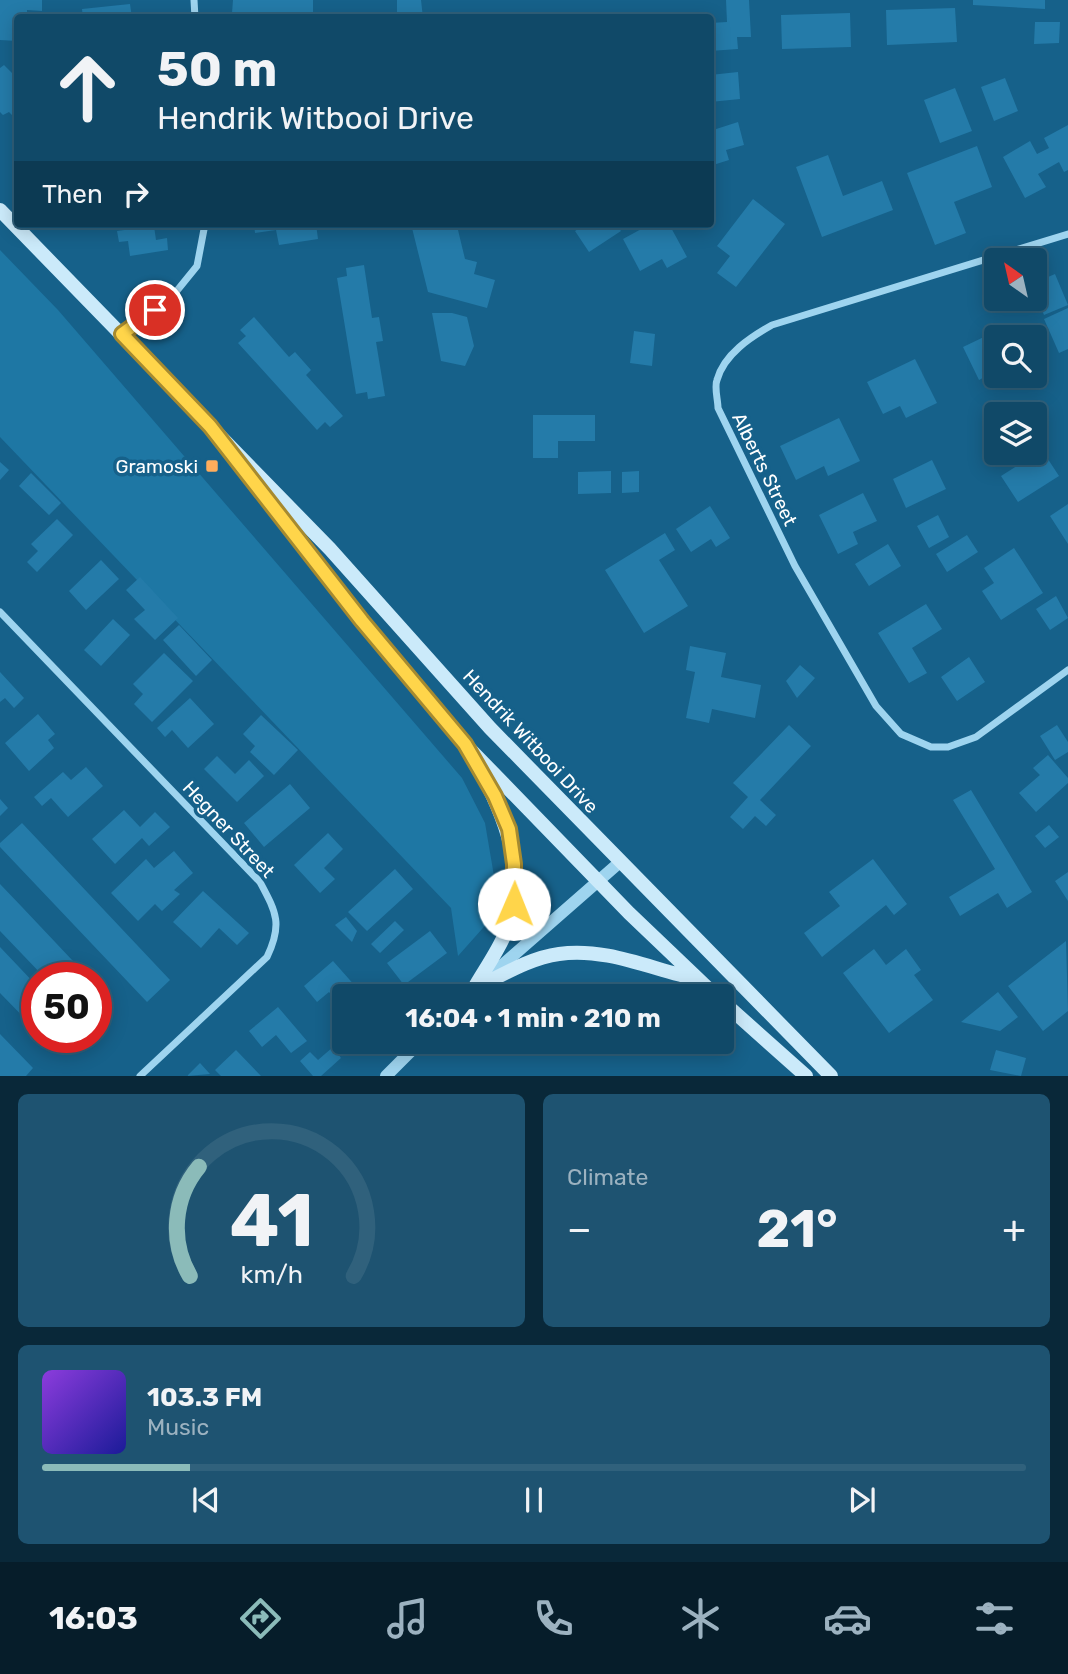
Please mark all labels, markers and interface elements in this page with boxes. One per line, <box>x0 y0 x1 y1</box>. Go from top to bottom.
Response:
text: 50 m <box>157 40 277 98</box>
icon: ahead <box>42 42 133 133</box>
text: Hendrik Witbooi Drive <box>157 99 474 137</box>
icon: right <box>117 175 155 213</box>
text: Then <box>42 179 103 210</box>
north arrow <box>984 248 1046 312</box>
map controls <box>984 248 1047 465</box>
pin <box>125 280 185 340</box>
icon: arrive <box>136 291 174 329</box>
button: search <box>984 325 1047 388</box>
button: layers <box>984 402 1047 465</box>
street label: Alberts Street <box>727 409 802 530</box>
place label: Gramoski <box>116 455 198 478</box>
marker: Gramoski <box>204 458 220 474</box>
street label: Hendrik Witbooi Drive <box>458 665 603 818</box>
street label: Hegner Street <box>178 776 280 883</box>
position arrow <box>477 867 551 941</box>
speed limit sign: 50 <box>21 962 112 1053</box>
text: 16:04 · 1 min · 210 m <box>405 1003 661 1034</box>
text: Climate <box>567 1163 648 1191</box>
text: 41 <box>229 1179 314 1265</box>
text: 21° <box>757 1198 838 1260</box>
text: − <box>567 1206 592 1252</box>
text: + <box>1002 1206 1026 1252</box>
text: km/h <box>240 1260 303 1289</box>
text: 103.3 FM <box>147 1382 262 1413</box>
text: Music <box>147 1413 209 1441</box>
icon: previous <box>187 1481 225 1519</box>
icon: pause <box>515 1481 553 1519</box>
icon: next <box>843 1481 881 1519</box>
icon: directions <box>236 1594 285 1643</box>
icon: music <box>383 1594 432 1643</box>
icon: phone <box>529 1594 578 1643</box>
icon: climate <box>676 1594 725 1643</box>
icon: car <box>823 1594 872 1643</box>
icon: filters <box>970 1594 1019 1643</box>
text: 16:03 <box>49 1599 138 1637</box>

